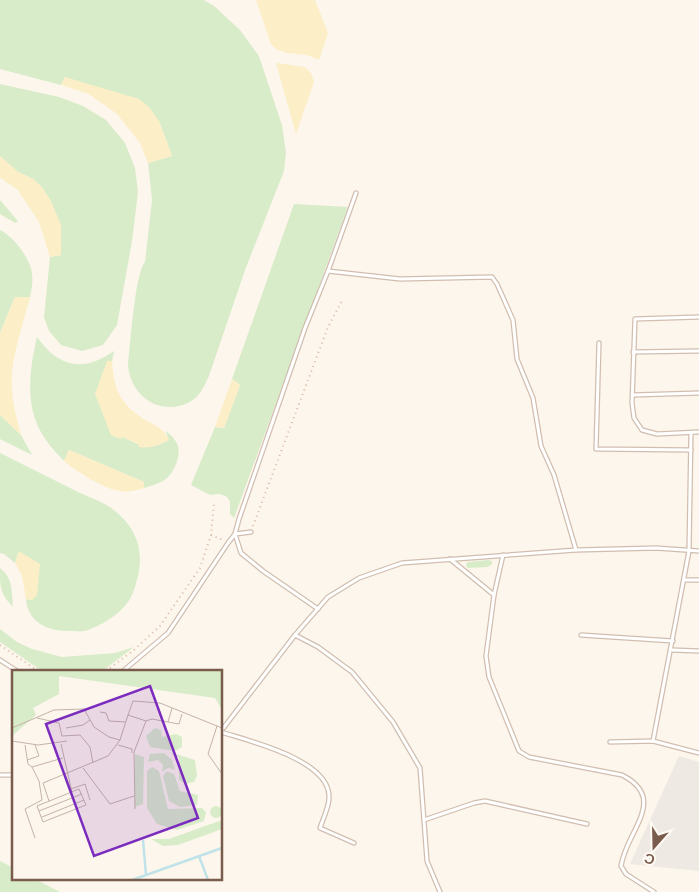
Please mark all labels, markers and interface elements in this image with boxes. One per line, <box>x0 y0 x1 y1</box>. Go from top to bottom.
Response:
inset map <box>12 670 222 880</box>
north arrow <box>629 822 679 872</box>
text: С <box>642 849 657 869</box>

